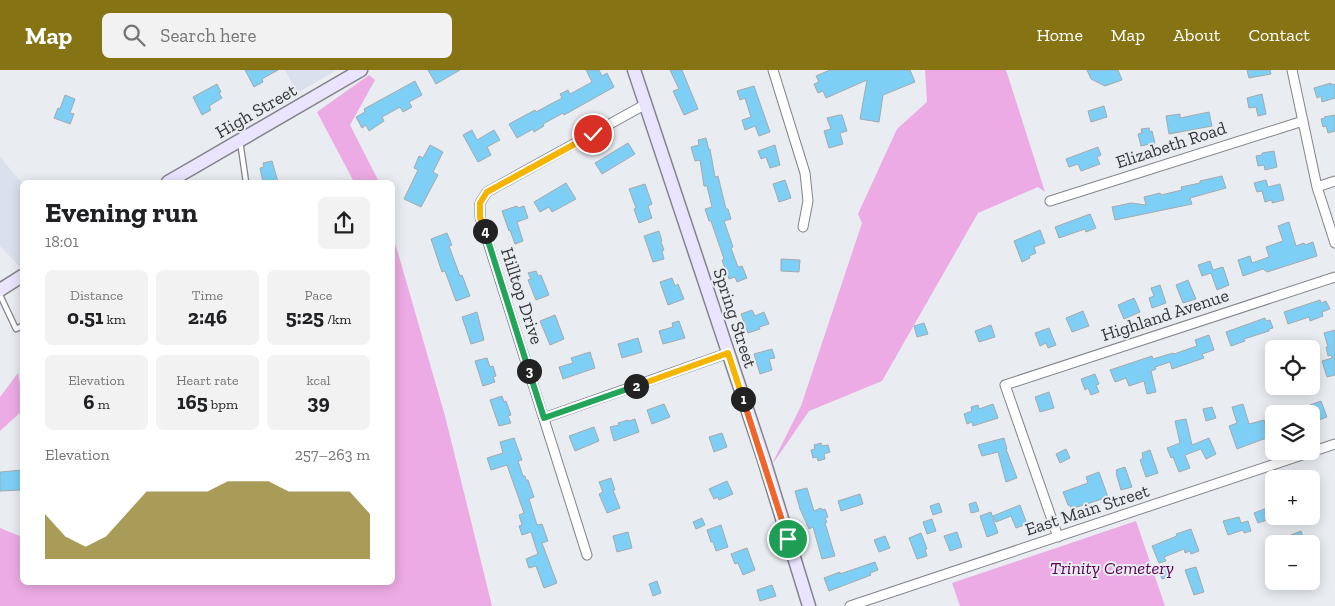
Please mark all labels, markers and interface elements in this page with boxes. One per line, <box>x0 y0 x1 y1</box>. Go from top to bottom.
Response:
search box <box>102 13 452 58</box>
text: Map <box>25 21 72 50</box>
icon: search <box>120 21 148 49</box>
text: Search here <box>160 24 257 47</box>
text: Home <box>1036 24 1083 46</box>
text: Map <box>1111 24 1145 46</box>
text: About <box>1173 24 1220 46</box>
text: Contact <box>1248 24 1310 46</box>
street label: High Street <box>212 79 301 143</box>
pin <box>572 113 614 155</box>
street label: Elizabeth Road <box>1113 117 1229 173</box>
icon: check <box>579 120 607 148</box>
text: Evening run <box>45 196 198 229</box>
button: share <box>318 197 370 249</box>
pin: 4 <box>472 218 498 244</box>
text: 4 <box>482 223 489 240</box>
text: 18:01 <box>45 232 79 251</box>
street label: Hilltop Drive <box>496 245 548 347</box>
street label: Spring Street <box>709 265 762 371</box>
street label: Highland Avenue <box>1098 284 1232 346</box>
text: Distance <box>70 287 123 304</box>
text: Time <box>192 287 223 304</box>
text: Pace <box>305 287 332 304</box>
text: 0.51 <box>67 304 103 329</box>
text: 2:46 <box>188 304 227 329</box>
text: 5:25 <box>286 304 324 329</box>
text: km <box>103 311 126 328</box>
text: /km <box>324 311 351 328</box>
map controls <box>1265 340 1320 590</box>
button: locate <box>1265 340 1320 395</box>
pin: 3 <box>516 358 542 384</box>
text: 3 <box>526 363 533 380</box>
text: Elevation <box>68 372 125 389</box>
text: Heart rate <box>176 372 239 389</box>
text: kcal <box>307 372 331 389</box>
pin: 2 <box>624 374 648 398</box>
text: 2 <box>633 378 640 395</box>
pin: 1 <box>730 386 756 412</box>
text: 6 <box>83 389 95 414</box>
text: 165 <box>177 389 208 414</box>
text: 39 <box>307 389 330 414</box>
text: 1 <box>741 391 746 408</box>
text: m <box>95 396 110 413</box>
text: bpm <box>208 396 238 413</box>
button: layers <box>1265 405 1320 460</box>
text: Elevation <box>45 445 110 464</box>
text: 257–263 m <box>295 445 370 464</box>
button: + <box>1265 470 1320 525</box>
street label: East Main Street <box>1022 479 1152 540</box>
pin <box>767 518 809 560</box>
icon: arrive <box>774 525 802 553</box>
button: − <box>1265 535 1320 590</box>
park label: Trinity Cemetery <box>1050 557 1174 579</box>

